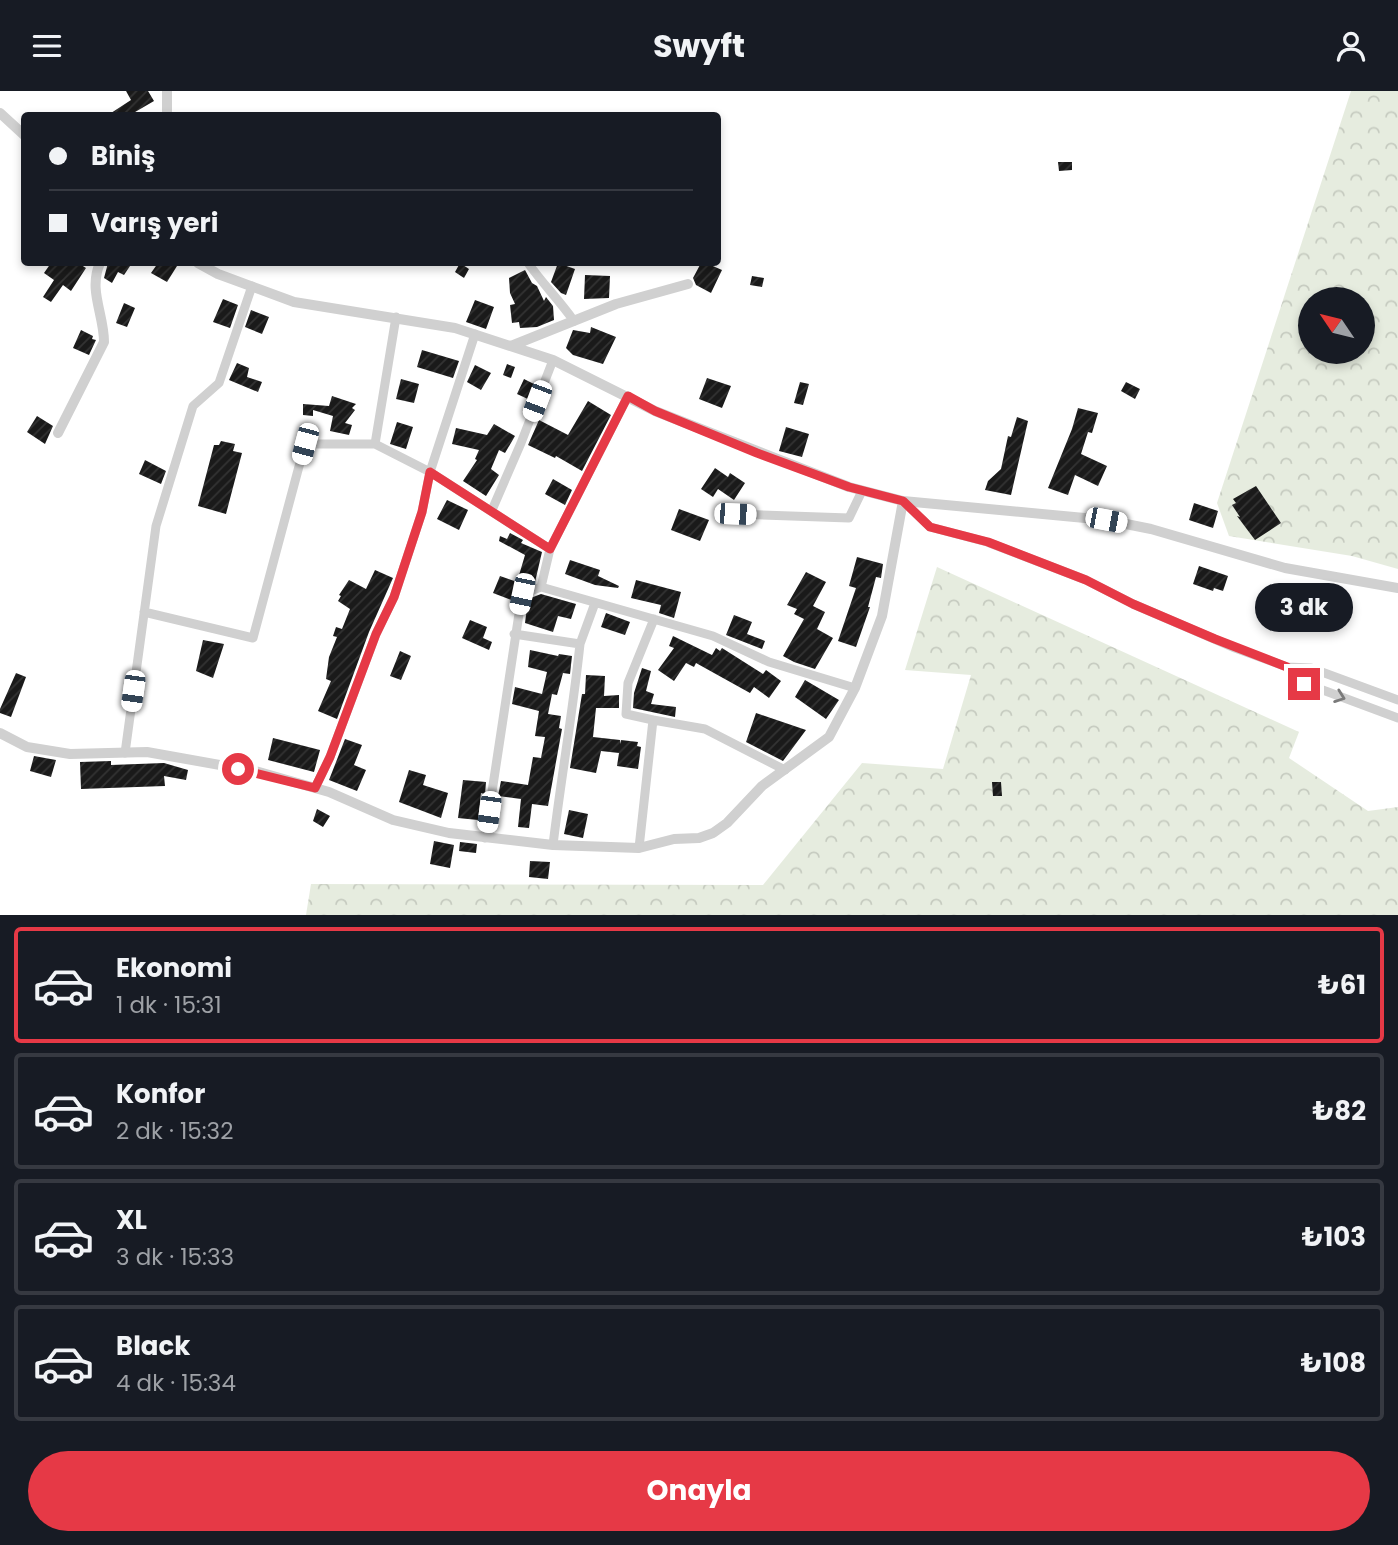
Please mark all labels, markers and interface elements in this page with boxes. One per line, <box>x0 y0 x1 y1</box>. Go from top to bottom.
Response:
text: Swyft <box>653 23 745 68</box>
icon: menu <box>28 27 66 65</box>
icon: person <box>1332 27 1370 65</box>
text: Biniş <box>91 138 156 174</box>
text: Varış yeri <box>91 205 218 241</box>
north arrow <box>1298 287 1376 364</box>
map controls <box>1298 287 1375 364</box>
car <box>520 378 555 424</box>
car <box>290 421 321 467</box>
car <box>714 503 757 525</box>
car <box>1084 506 1129 534</box>
car <box>508 571 537 617</box>
callout: 3 dk <box>1255 582 1353 631</box>
text: 3 dk <box>1280 591 1328 623</box>
route end <box>1288 668 1320 700</box>
car <box>120 669 147 713</box>
one-way arrow <box>1334 689 1346 703</box>
route start <box>222 753 254 785</box>
car <box>476 790 503 834</box>
text: Ekonomi <box>116 950 232 986</box>
icon: car <box>32 954 95 1017</box>
text: ₺61 <box>1318 967 1366 1003</box>
text: 1 dk · 15:31 <box>116 989 222 1021</box>
text: Konfor <box>116 1076 205 1112</box>
icon: car <box>32 1080 95 1143</box>
text: ₺82 <box>1313 1093 1366 1129</box>
text: 2 dk · 15:32 <box>116 1115 233 1147</box>
text: XL <box>116 1202 147 1238</box>
icon: car <box>32 1206 95 1269</box>
text: ₺103 <box>1302 1219 1366 1255</box>
text: 3 dk · 15:33 <box>116 1241 234 1273</box>
text: Black <box>116 1328 190 1364</box>
icon: car <box>32 1332 95 1395</box>
text: ₺108 <box>1301 1345 1366 1381</box>
text: 4 dk · 15:34 <box>116 1367 236 1399</box>
button: Onayla <box>28 1451 1370 1531</box>

